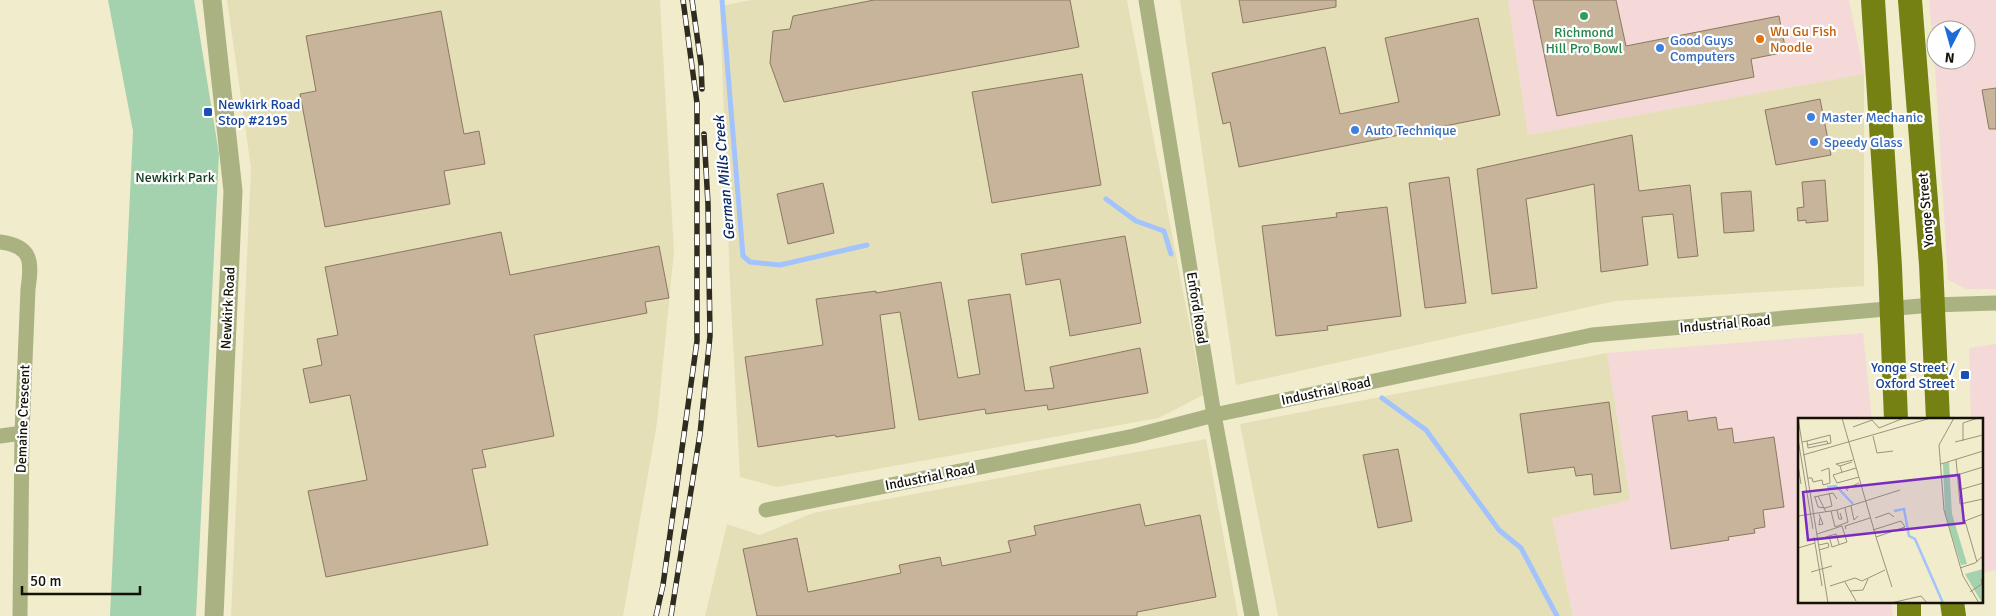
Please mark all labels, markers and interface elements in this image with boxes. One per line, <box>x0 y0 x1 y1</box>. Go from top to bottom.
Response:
marker: Richmond Hill Pro Bowl <box>1578 10 1590 22</box>
north arrow <box>1926 20 1976 70</box>
place label: Wu Gu Fish Noodle <box>1770 23 1837 56</box>
place label: Richmond Hill Pro Bowl <box>1545 24 1623 57</box>
place label: Good Guys Computers <box>1670 32 1735 65</box>
marker: Wu Gu Fish Noodle <box>1754 33 1766 45</box>
marker: Good Guys Computers <box>1654 42 1666 54</box>
text: N <box>1944 48 1955 66</box>
place label: Newkirk Road Stop #2195 <box>218 96 300 129</box>
marker: Newkirk Road Stop #2195 <box>202 106 214 118</box>
place label: Master Mechanic <box>1821 109 1924 126</box>
marker: Master Mechanic <box>1805 111 1817 123</box>
water label: German Mills Creek <box>709 113 738 241</box>
place label: Auto Technique <box>1365 122 1457 139</box>
marker: Auto Technique <box>1349 124 1361 136</box>
place label: Speedy Glass <box>1824 134 1903 151</box>
marker: Speedy Glass <box>1808 136 1820 148</box>
park label: Newkirk Park <box>135 169 215 186</box>
street label: Yonge Street <box>1914 172 1938 248</box>
street label: Newkirk Road <box>217 266 239 350</box>
street label: Enford Road <box>1183 271 1211 345</box>
street label: Industrial Road <box>1679 312 1771 336</box>
place label: Yonge Street / Oxford Street <box>1871 359 1955 392</box>
street label: Demaine Crescent <box>13 364 33 473</box>
marker: Yonge Street / Oxford Street <box>1959 369 1971 381</box>
street label: Industrial Road <box>1280 373 1372 409</box>
inset map <box>1798 418 1984 604</box>
street label: Industrial Road <box>884 460 976 494</box>
scale bar <box>22 564 140 596</box>
text: 50 m <box>30 572 61 590</box>

